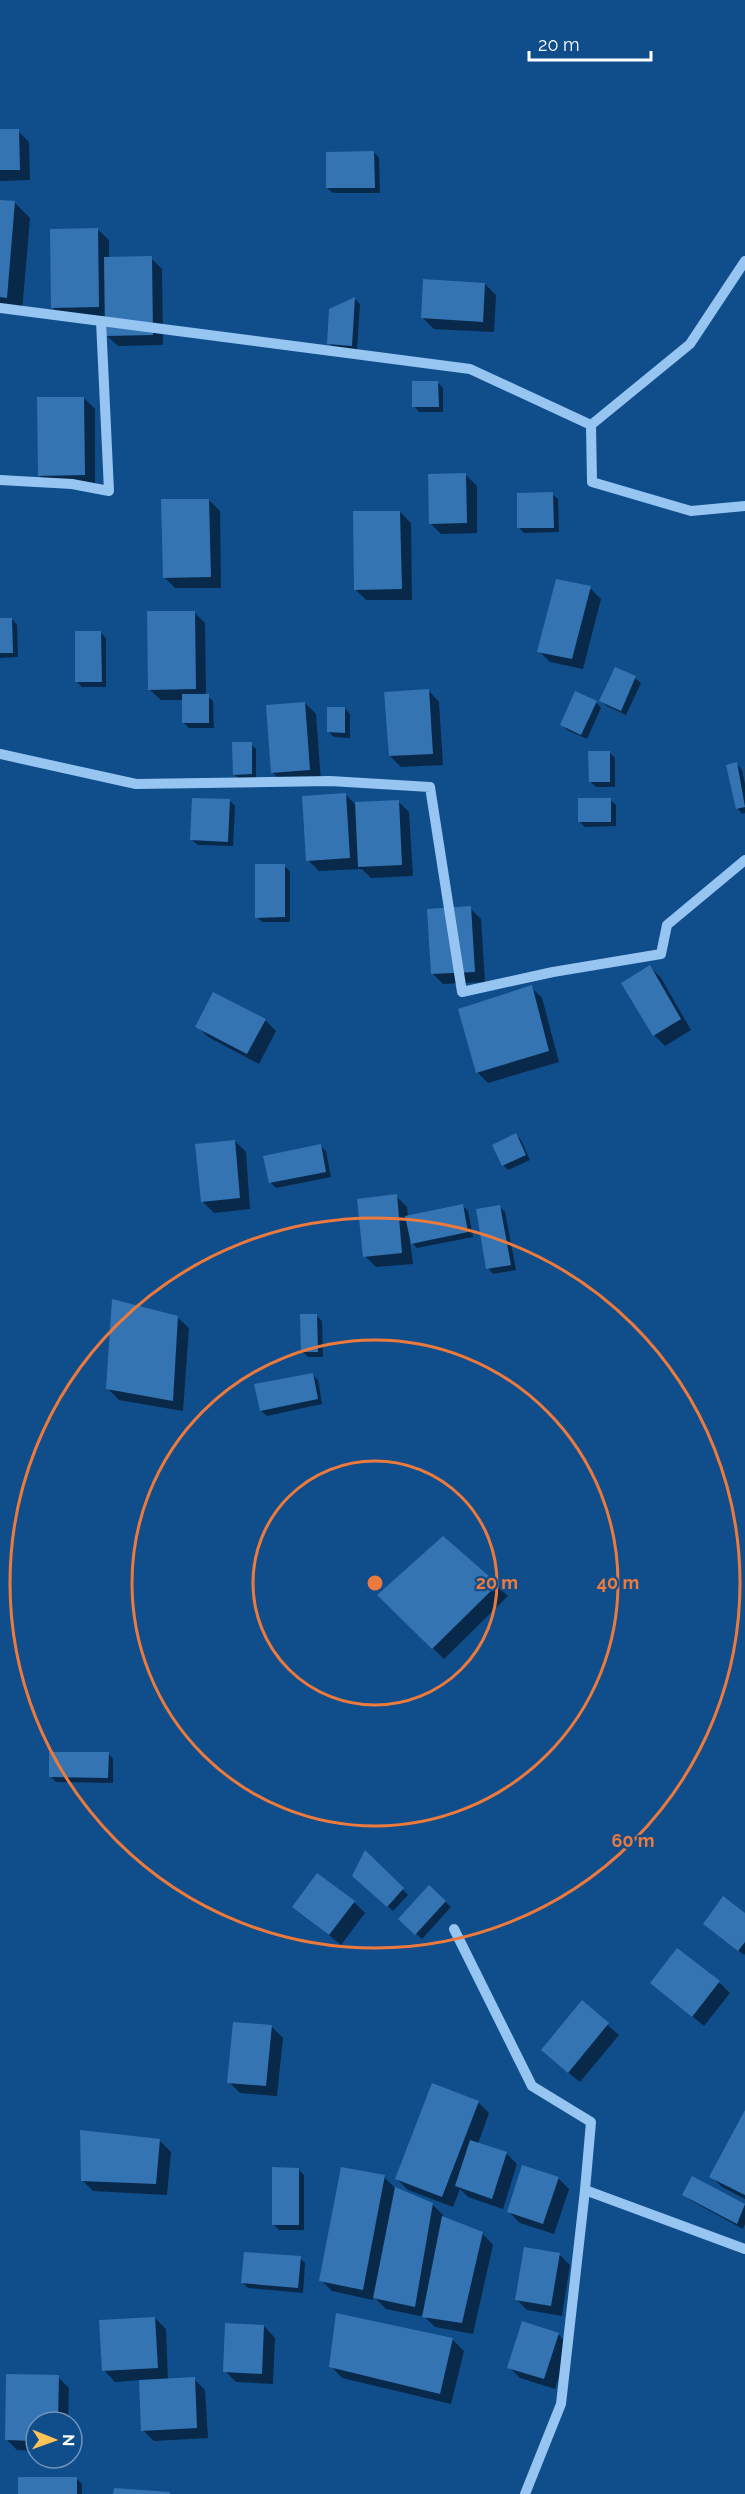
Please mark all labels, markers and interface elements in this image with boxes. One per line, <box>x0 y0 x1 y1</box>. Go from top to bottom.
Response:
scale bar <box>529 24 650 62</box>
text: 20 m <box>538 34 580 55</box>
text: 20 m <box>476 1572 518 1593</box>
text: 40 m <box>597 1572 639 1593</box>
centre of rings <box>365 1573 385 1593</box>
text: 60 m <box>611 1830 655 1851</box>
north arrow <box>24 2410 84 2470</box>
text: N <box>59 2434 78 2447</box>

